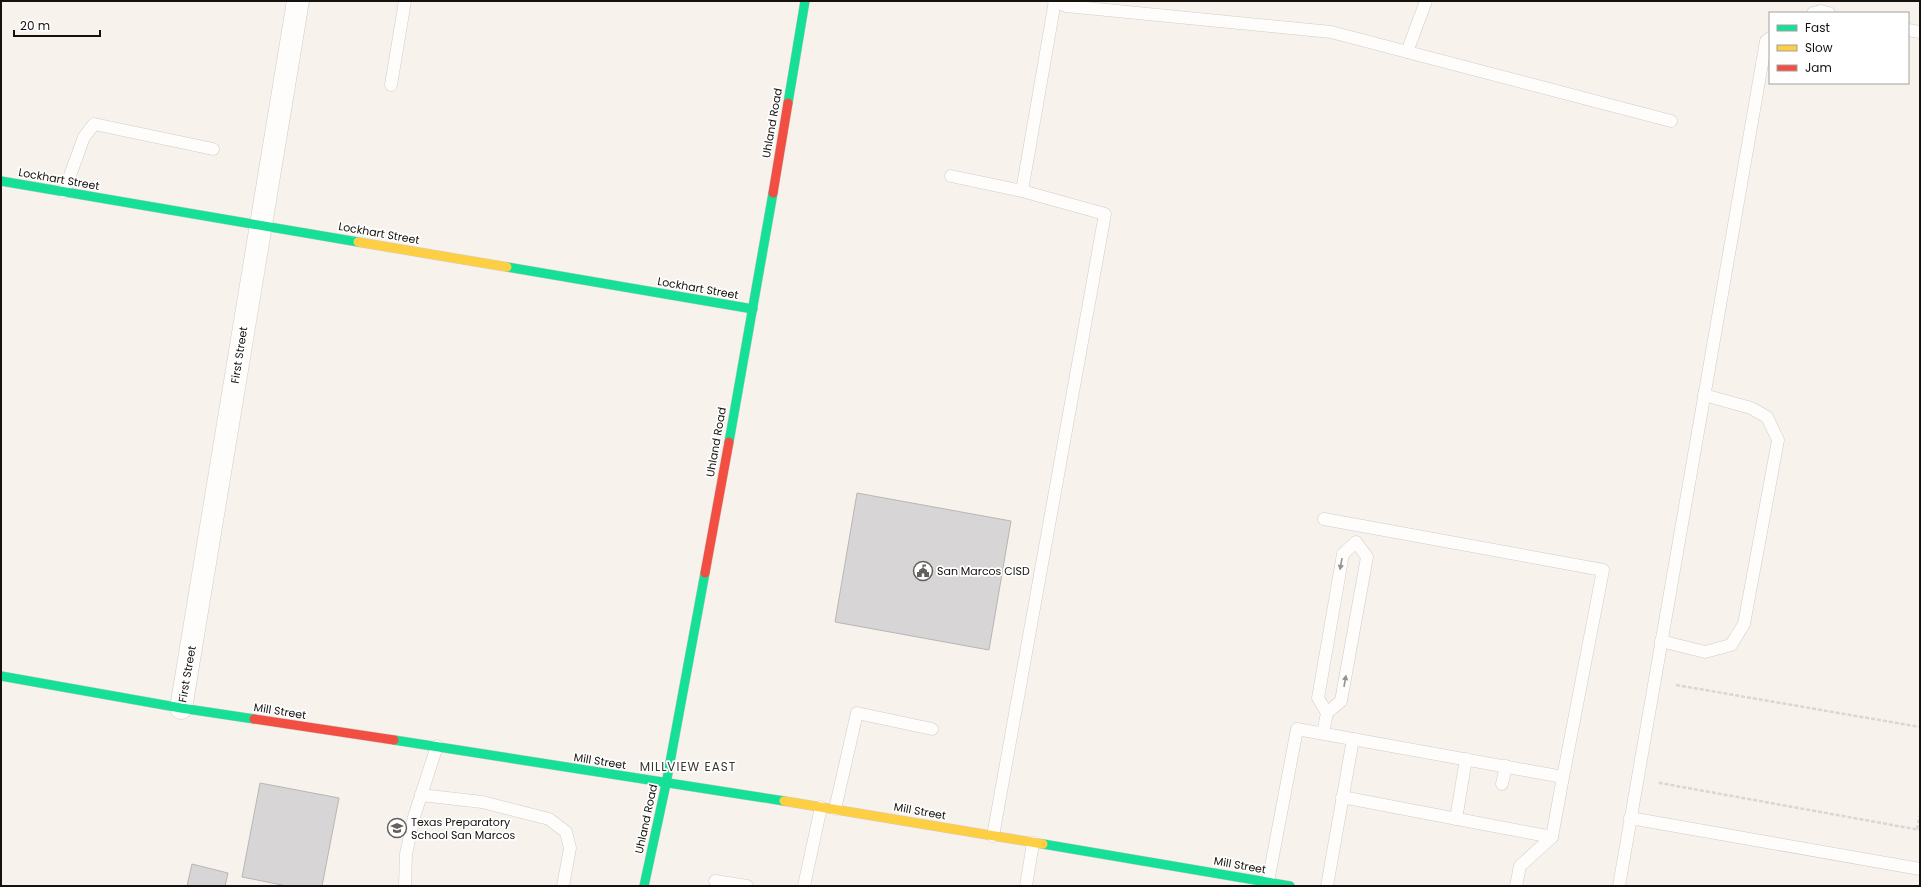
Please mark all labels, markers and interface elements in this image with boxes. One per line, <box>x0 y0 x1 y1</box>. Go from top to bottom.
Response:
scale bar <box>14 12 100 38</box>
legend <box>1769 12 1909 84</box>
text: 20 m <box>20 17 50 34</box>
text: Fast <box>1805 19 1830 36</box>
text: Slow <box>1805 39 1833 56</box>
text: Jam <box>1805 59 1832 76</box>
street label: Uhland Road <box>758 87 786 159</box>
street label: Lockhart Street <box>17 164 101 194</box>
street label: Lockhart Street <box>337 218 421 248</box>
street label: Lockhart Street <box>656 273 740 303</box>
street label: First Street <box>227 325 251 385</box>
street label: Uhland Road <box>702 406 730 478</box>
one-way arrow <box>1338 558 1344 570</box>
public building icon: San Marcos CISD <box>912 560 934 582</box>
place label: San Marcos CISD <box>937 563 1030 579</box>
street label: First Street <box>174 644 200 704</box>
one-way arrow <box>1342 675 1348 687</box>
street label: Mill Street <box>253 699 307 723</box>
street label: Mill Street <box>573 749 627 773</box>
district label: MILLVIEW EAST <box>640 758 736 775</box>
street label: Uhland Road <box>631 783 661 855</box>
street label: Mill Street <box>893 799 947 823</box>
place label: Texas Preparatory School San Marcos <box>411 814 515 843</box>
school or university icon: Texas Preparatory School San Marcos <box>386 817 408 839</box>
street label: Mill Street <box>1213 853 1267 877</box>

